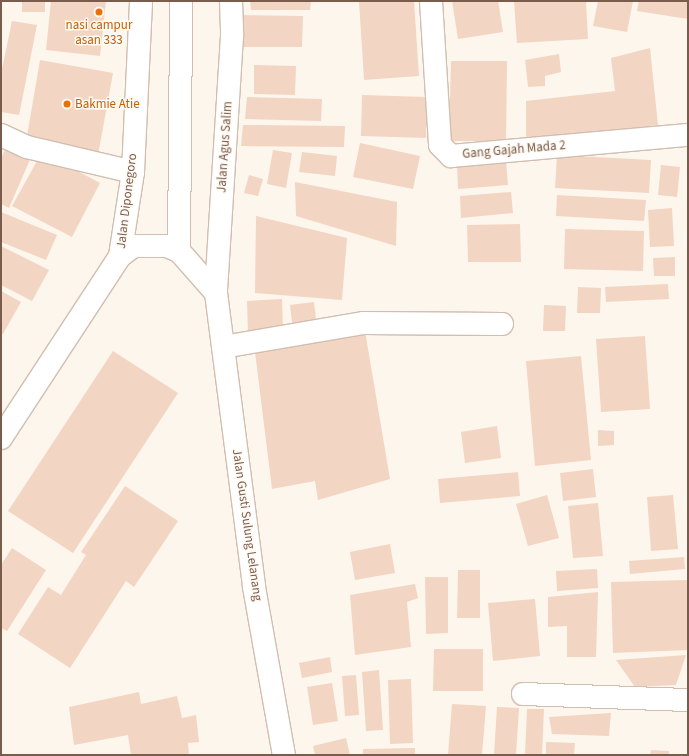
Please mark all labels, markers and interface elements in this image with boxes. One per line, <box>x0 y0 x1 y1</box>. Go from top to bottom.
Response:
marker: nasi campur asan 333 <box>94 7 104 17</box>
place label: nasi campur asan 333 <box>66 18 132 49</box>
place label: Bakmie Atie <box>75 96 140 112</box>
marker: Bakmie Atie <box>62 99 72 109</box>
street label: Jalan Agus Salim <box>214 101 236 193</box>
street label: Gang Gajah Mada 2 <box>462 138 566 162</box>
street label: Jalan Diponegoro <box>113 152 141 250</box>
street label: Jalan Gusti Sulung Lelanang <box>229 448 265 602</box>

